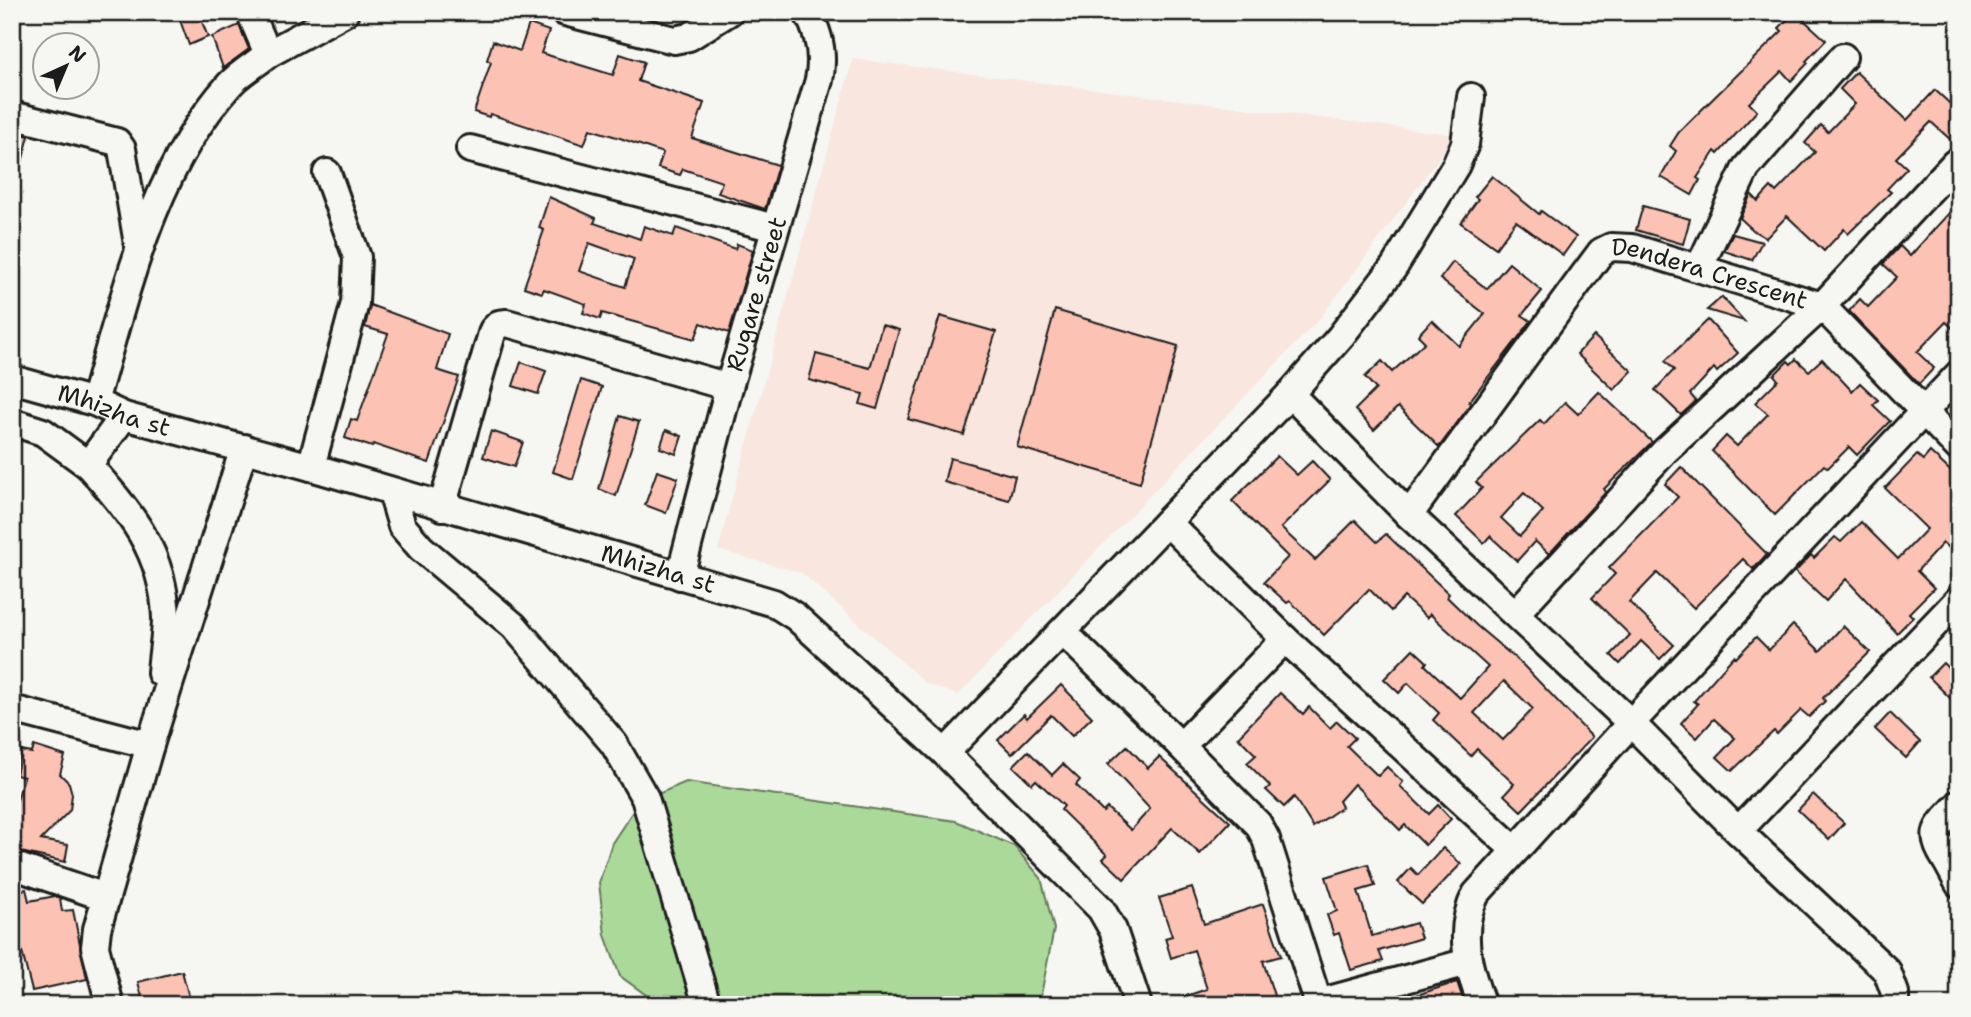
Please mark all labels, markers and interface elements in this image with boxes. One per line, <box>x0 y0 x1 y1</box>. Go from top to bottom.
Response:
north arrow <box>32 32 102 102</box>
text: N <box>63 40 92 68</box>
street label: Rugare street <box>718 213 794 375</box>
street label: Dendera Crescent <box>1611 231 1811 317</box>
street label: Mhizha st <box>54 377 174 444</box>
street label: Mhizha st <box>597 537 719 601</box>

